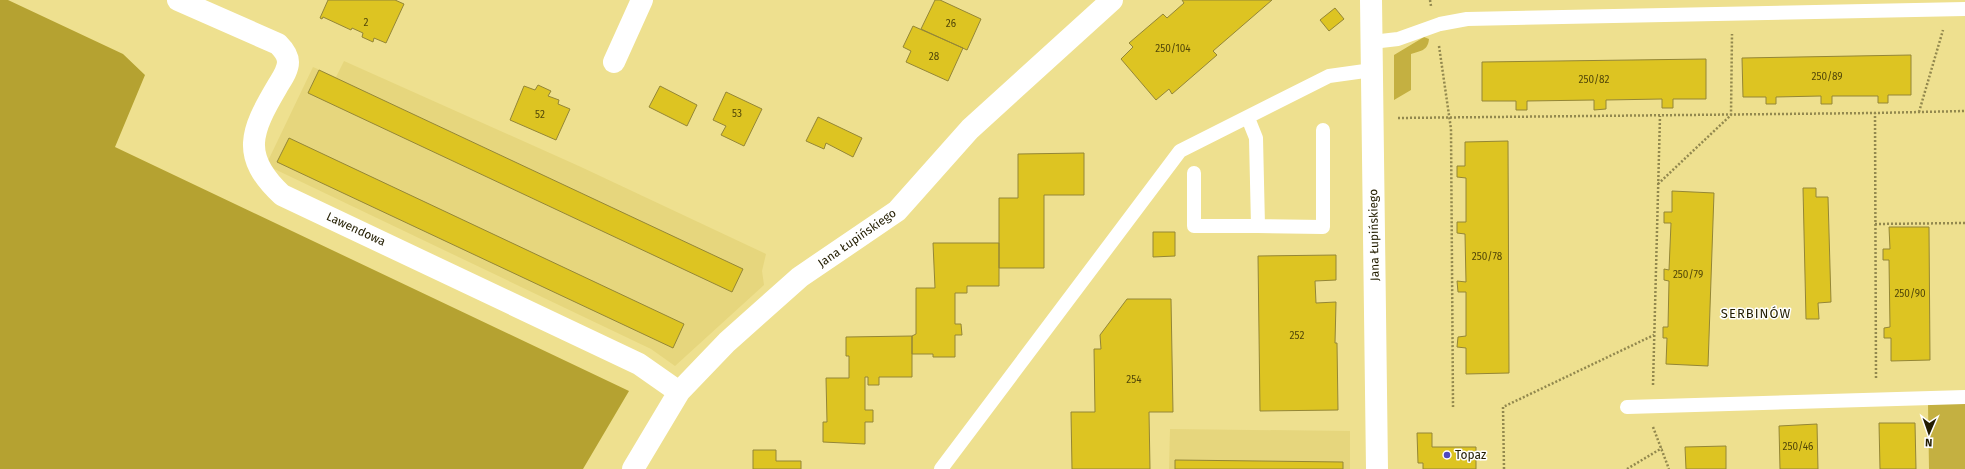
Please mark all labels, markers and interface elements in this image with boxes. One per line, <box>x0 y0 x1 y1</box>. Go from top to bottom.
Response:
house number: 2 <box>364 17 369 29</box>
house number: 26 <box>946 18 956 30</box>
house number: 250/104 <box>1155 43 1191 55</box>
house number: 28 <box>929 51 940 63</box>
house number: 250/89 <box>1811 71 1843 83</box>
house number: 250/82 <box>1579 74 1609 86</box>
house number: 53 <box>732 108 742 120</box>
house number: 52 <box>535 109 545 121</box>
street label: Jana Łupińskiego <box>1366 189 1382 281</box>
street label: Jana Łupińskiego <box>815 206 899 270</box>
street label: Lawendowa <box>324 209 388 249</box>
house number: 250/78 <box>1472 251 1503 263</box>
house number: 250/79 <box>1673 269 1703 281</box>
house number: 250/90 <box>1894 288 1926 300</box>
district label: SERBINÓW <box>1721 306 1791 321</box>
house number: 252 <box>1290 330 1304 342</box>
house number: 254 <box>1126 374 1142 386</box>
north arrow <box>1909 413 1949 453</box>
text: N <box>1925 436 1933 449</box>
house number: 250/46 <box>1783 441 1813 453</box>
place label: Topaz <box>1455 448 1486 462</box>
marker: Topaz <box>1442 450 1452 460</box>

